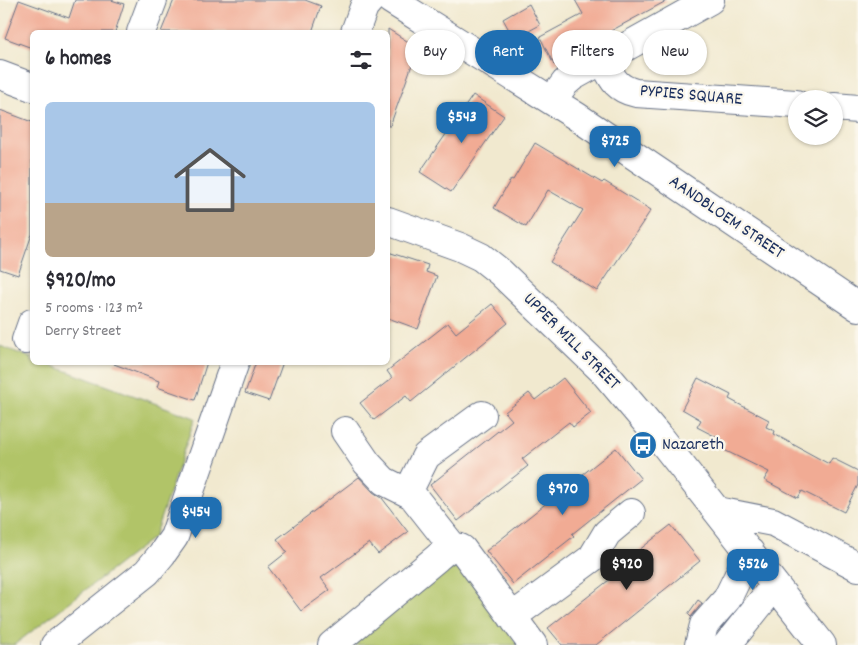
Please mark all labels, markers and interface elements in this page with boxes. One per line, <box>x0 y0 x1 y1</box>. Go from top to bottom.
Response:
chip: Buy <box>405 30 465 75</box>
chip: Rent <box>475 30 542 75</box>
chip: Filters <box>552 30 633 75</box>
chip: New <box>643 30 707 75</box>
text: 6 homes <box>45 45 112 75</box>
icon: filters <box>347 46 375 74</box>
street label: PYPIES SQUARE <box>639 79 743 113</box>
map controls <box>788 90 843 145</box>
button: layers <box>788 90 843 145</box>
pin: $543 <box>432 102 492 144</box>
text: $543 <box>447 106 477 129</box>
pin: $725 <box>585 126 645 168</box>
text: $725 <box>601 130 629 153</box>
icon: home <box>165 135 255 225</box>
street label: AANDBLOEM STREET <box>663 170 789 266</box>
text: $920/mo <box>45 267 116 297</box>
street label: UPPER MILL STREET <box>517 288 625 396</box>
text: 5 rooms · 123 m² <box>45 297 143 320</box>
text: Derry Street <box>45 320 121 343</box>
bus stop icon: Nazareth <box>628 430 658 460</box>
place label: Nazareth <box>662 433 724 458</box>
pin: $970 <box>533 474 593 516</box>
text: $970 <box>548 478 578 501</box>
pin: $454 <box>166 496 226 539</box>
text: $454 <box>182 501 210 524</box>
pin: $920 <box>597 548 657 591</box>
pin: $526 <box>723 548 783 591</box>
text: $920 <box>611 553 643 576</box>
text: $526 <box>738 553 768 576</box>

